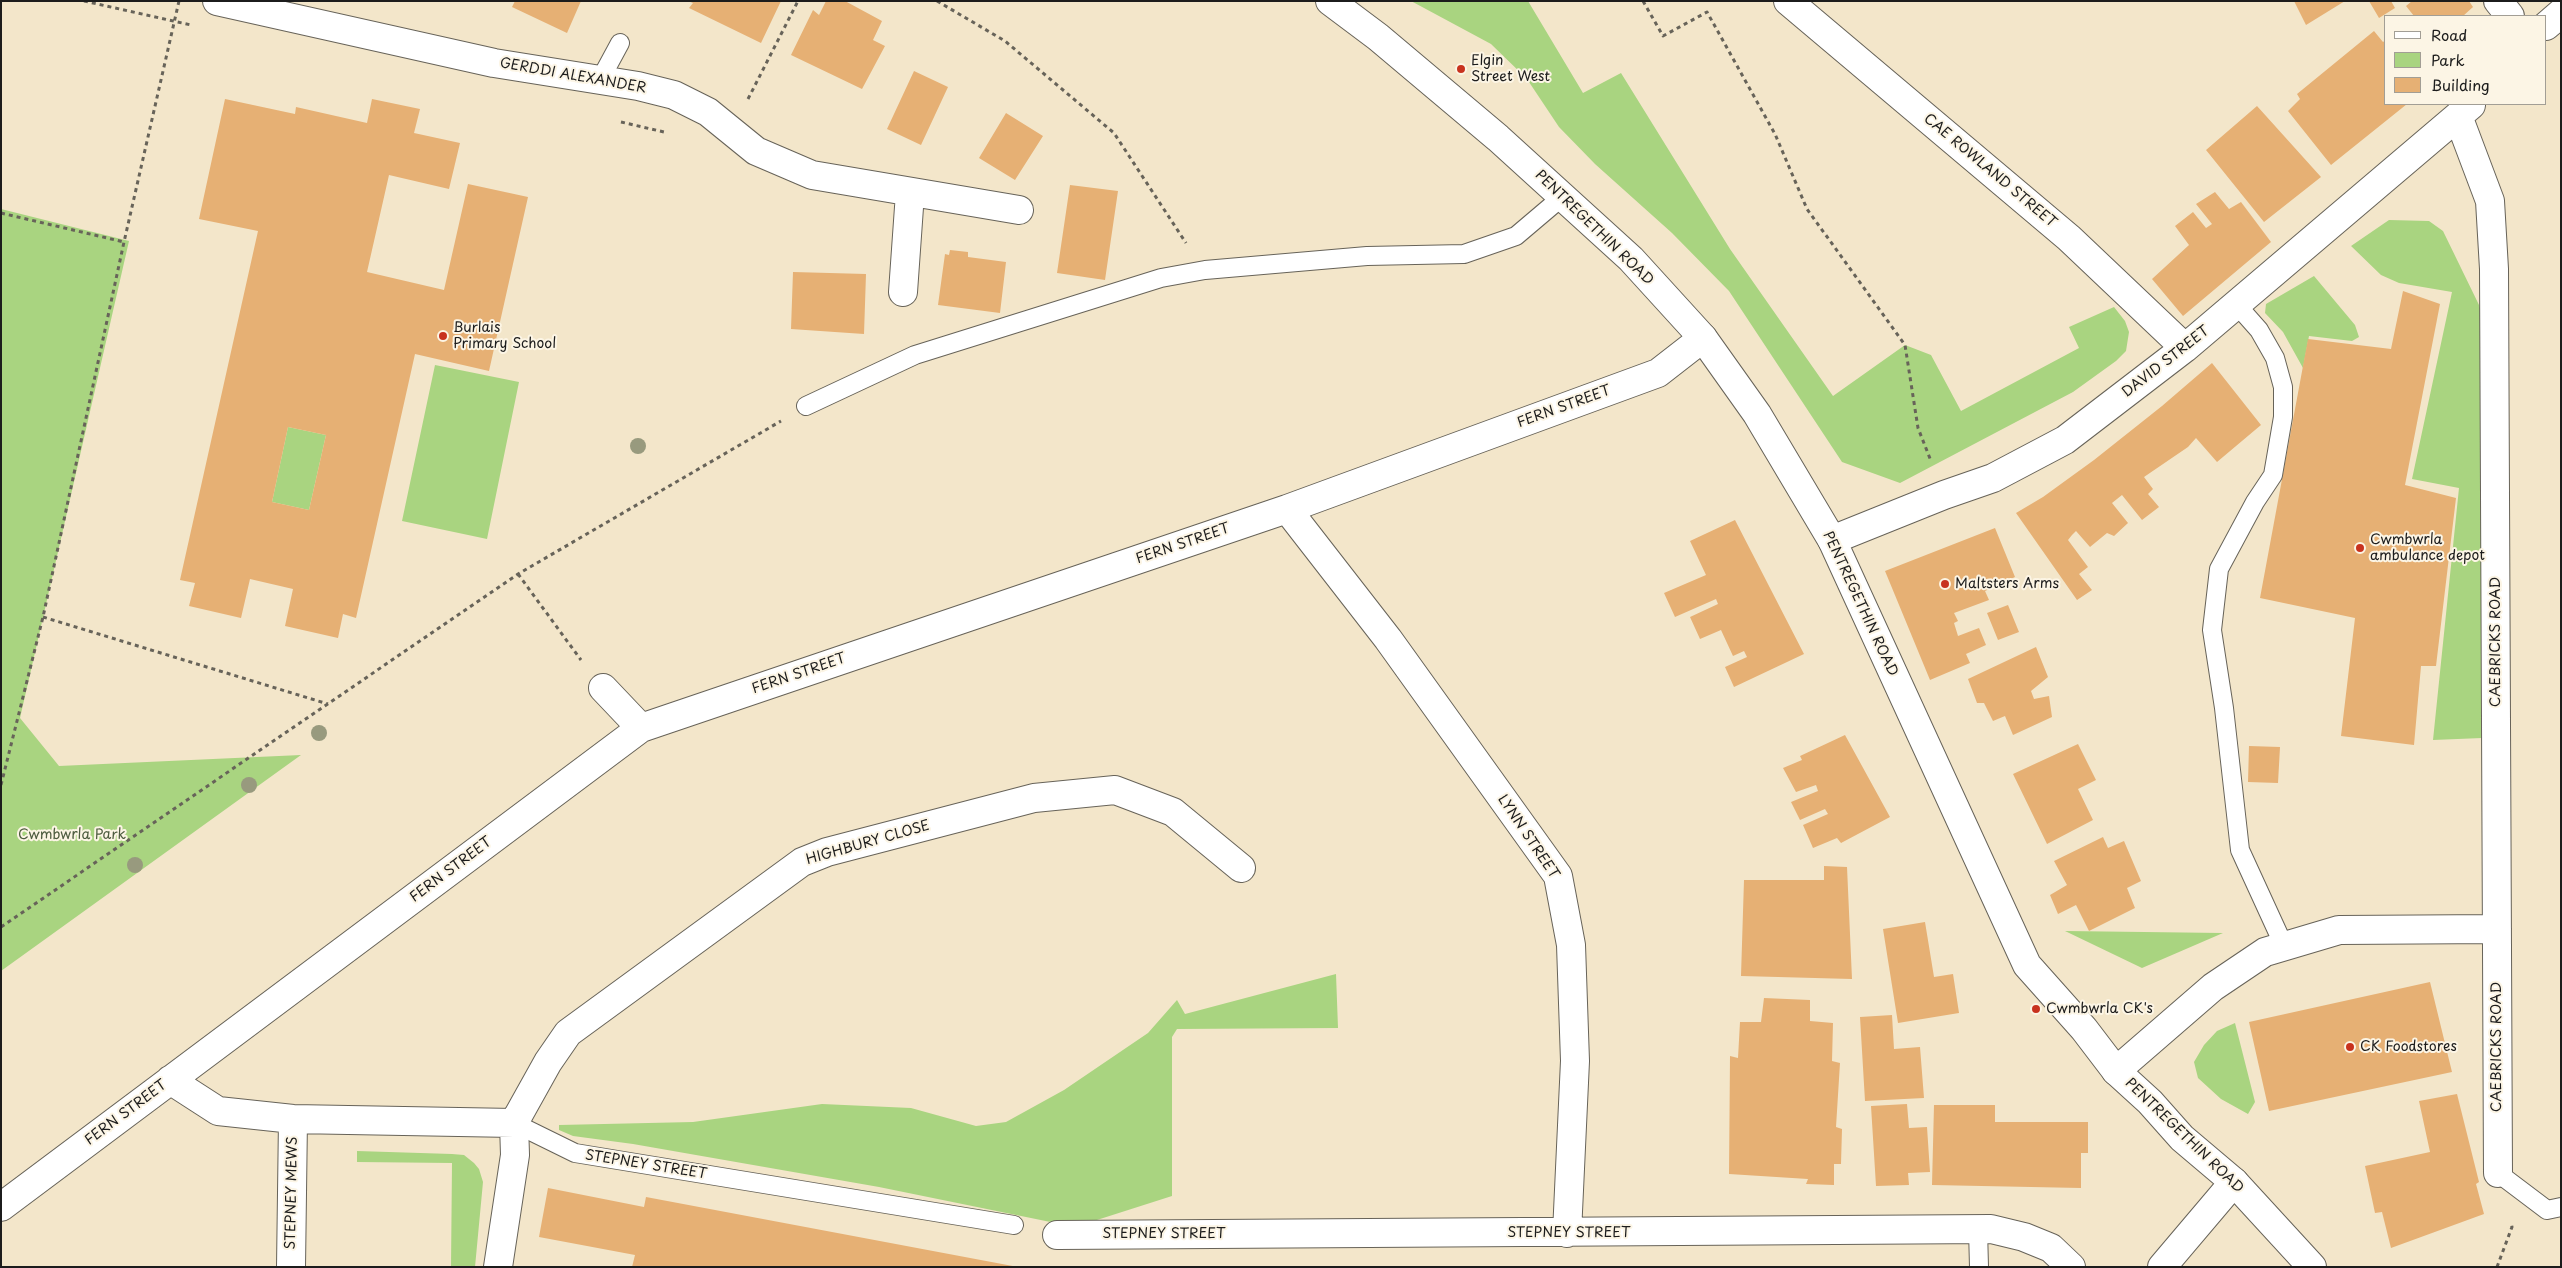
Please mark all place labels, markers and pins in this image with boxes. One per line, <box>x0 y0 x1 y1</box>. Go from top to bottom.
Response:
place label: Elgin Street West <box>1471 53 1550 85</box>
marker: Elgin Street West <box>1455 63 1467 75</box>
place label: Burlais Primary School <box>453 320 556 352</box>
marker: Burlais Primary School <box>437 330 449 342</box>
place label: Cwmbwrla ambulance depot <box>2370 532 2485 564</box>
marker: Cwmbwrla ambulance depot <box>2354 542 2366 554</box>
place label: Maltsters Arms <box>1955 576 2059 592</box>
marker: Maltsters Arms <box>1939 578 1951 590</box>
place label: Cwmbwrla CK's <box>2046 1001 2153 1017</box>
marker: Cwmbwrla CK's <box>2030 1003 2042 1015</box>
place label: CK Foodstores <box>2360 1039 2457 1055</box>
marker: CK Foodstores <box>2344 1041 2356 1053</box>

